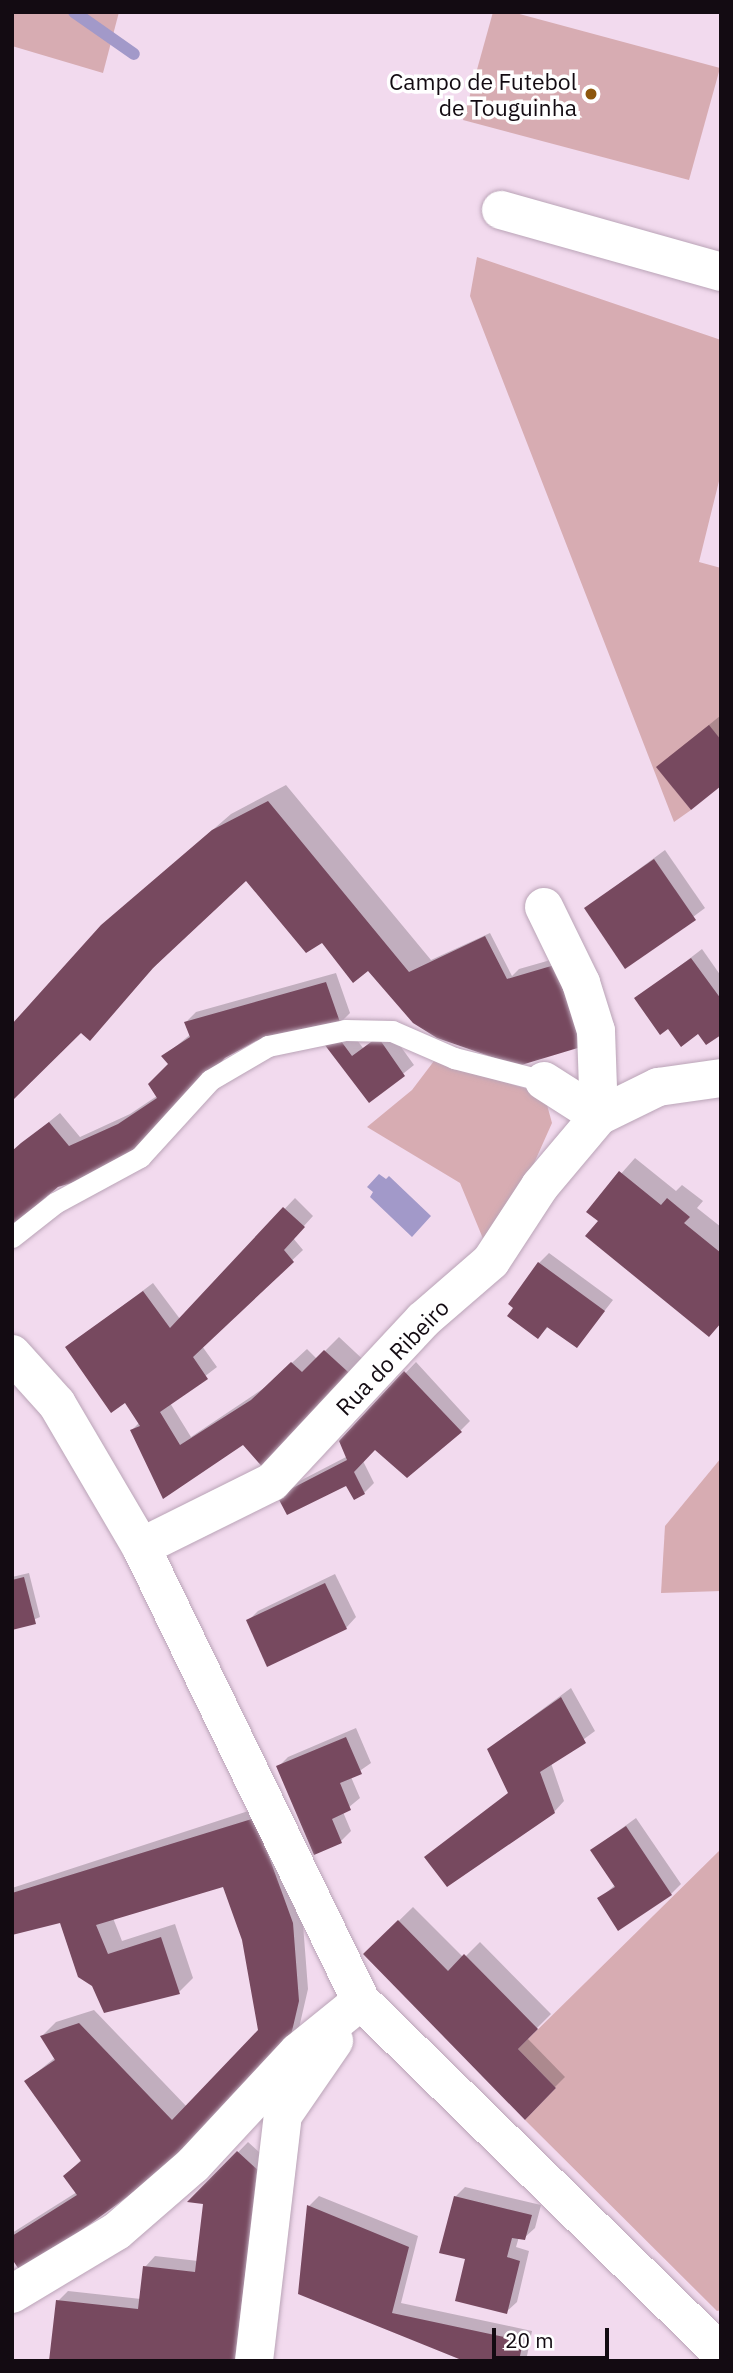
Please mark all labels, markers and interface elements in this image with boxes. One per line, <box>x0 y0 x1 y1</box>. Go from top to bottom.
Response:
place label: Campo de Futebol de Touguinha <box>389 67 577 121</box>
marker: Campo de Futebol de Touguinha <box>583 86 599 102</box>
street label: Rua do Ribeiro <box>330 1293 454 1421</box>
scale bar <box>495 2314 612 2358</box>
text: 20 m <box>505 2326 554 2354</box>

